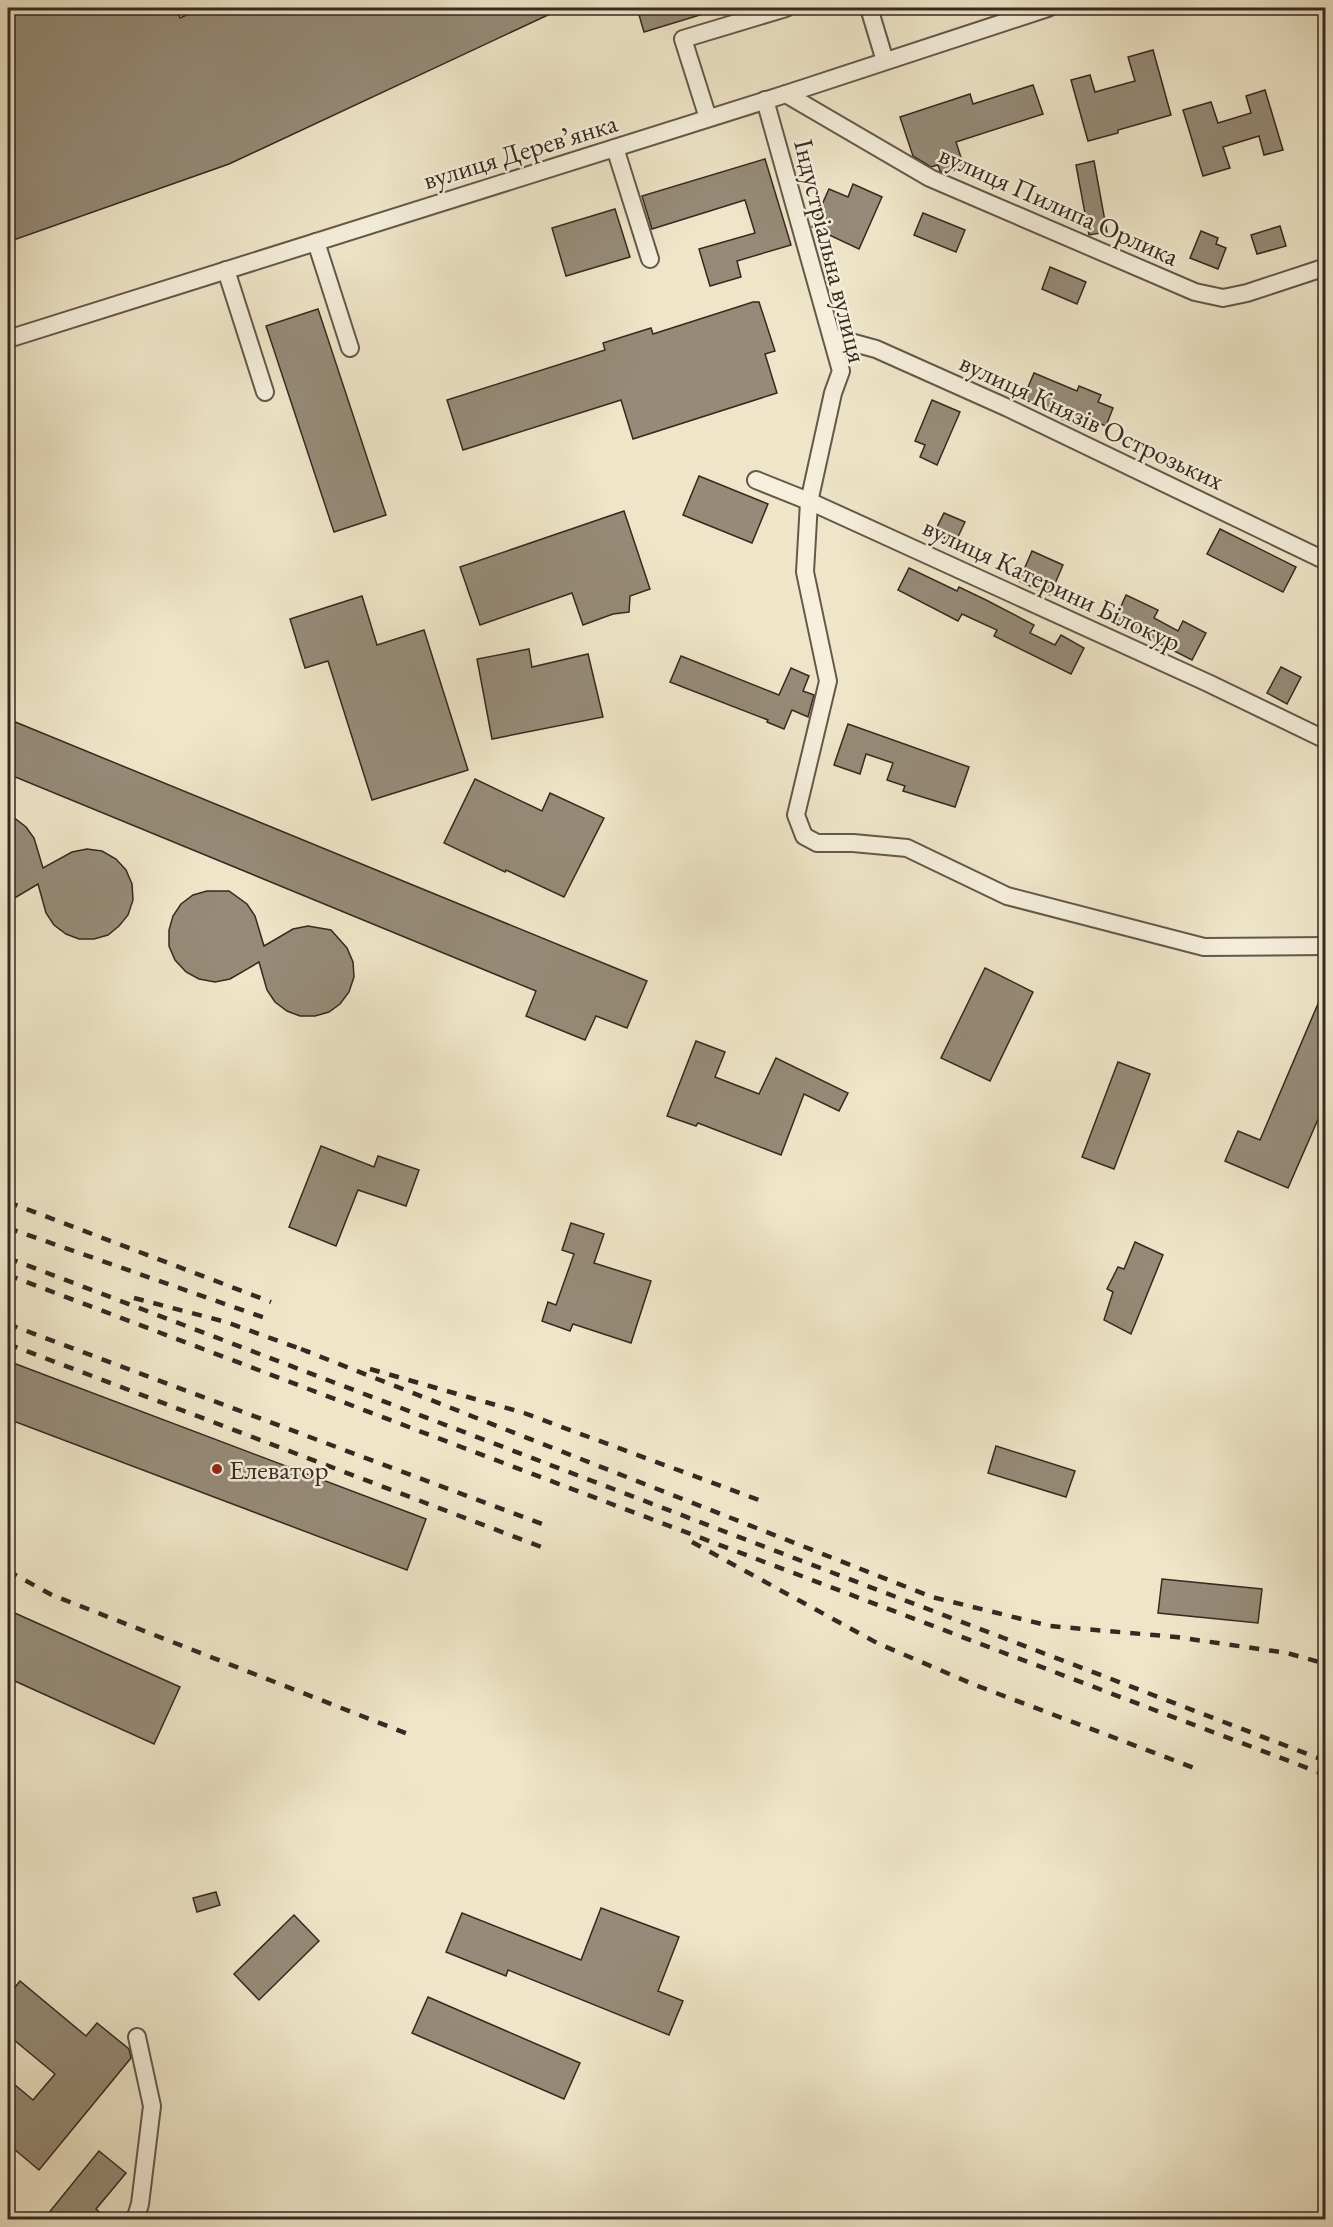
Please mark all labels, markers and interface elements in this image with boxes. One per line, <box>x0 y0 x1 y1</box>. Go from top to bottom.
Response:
street label: вулиця Деревʼянка <box>419 105 622 197</box>
street label: Індустріальна вулиця <box>786 136 876 366</box>
street label: вулиця Пилипа Орлика <box>934 136 1185 274</box>
street label: вулиця Князів Острозьких <box>954 344 1230 498</box>
street label: вулиця Катерини Білокур <box>917 509 1187 659</box>
place label: Елеватор <box>229 1452 328 1487</box>
marker: Елеватор <box>210 1462 224 1476</box>

